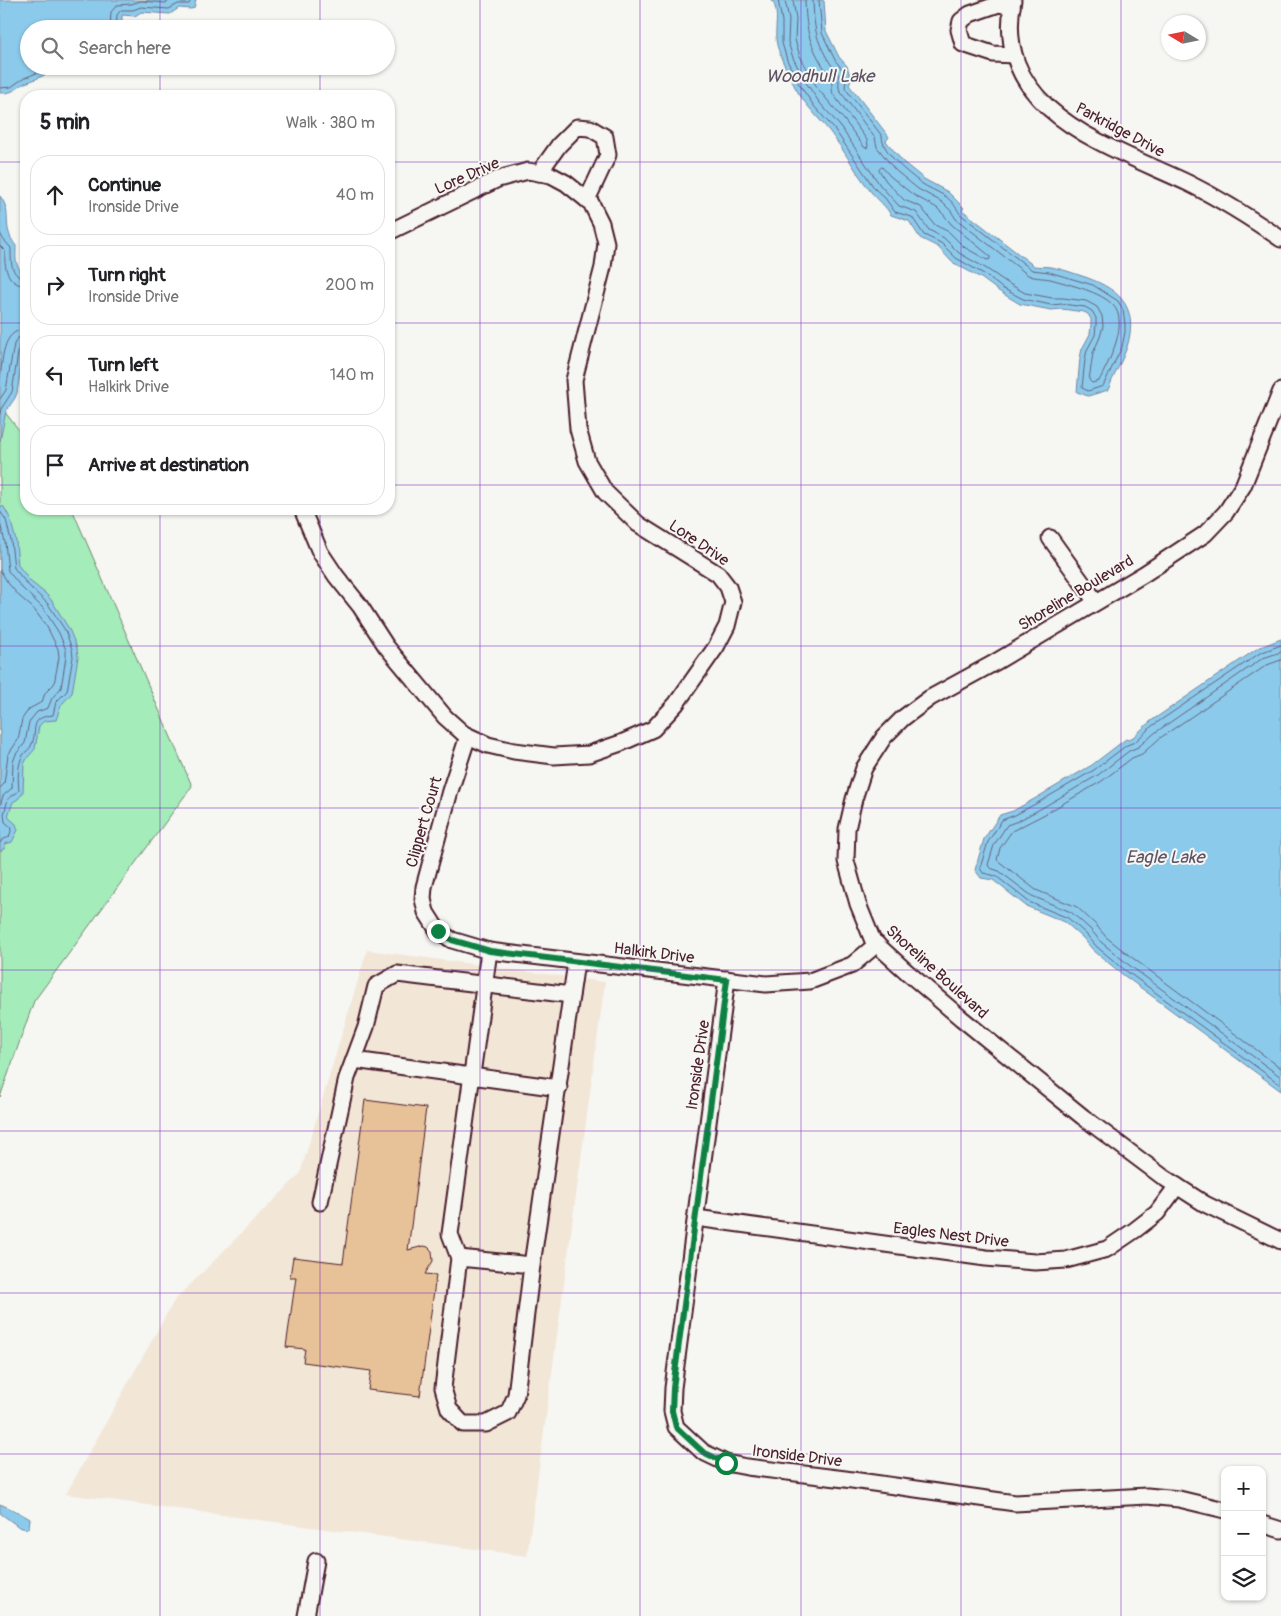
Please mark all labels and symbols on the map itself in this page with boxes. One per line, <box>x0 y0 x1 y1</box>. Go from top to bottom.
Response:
north arrow <box>1161 15 1206 60</box>
water label: Woodhull Lake <box>766 65 876 88</box>
street label: Parkridge Drive <box>1072 98 1168 162</box>
street label: Lore Drive <box>432 153 502 199</box>
street label: Lore Drive <box>665 516 733 571</box>
street label: Shoreline Boulevard <box>1015 551 1137 635</box>
street label: Clippert Court <box>401 774 447 870</box>
water label: Eagle Lake <box>1126 846 1207 869</box>
route end <box>427 920 450 943</box>
street label: Shoreline Boulevard <box>882 921 992 1023</box>
street label: Halkirk Drive <box>613 938 695 968</box>
street label: Ironside Drive <box>682 1019 714 1111</box>
street label: Eagles Nest Drive <box>892 1218 1010 1252</box>
street label: Ironside Drive <box>751 1441 843 1471</box>
route start <box>715 1452 738 1475</box>

